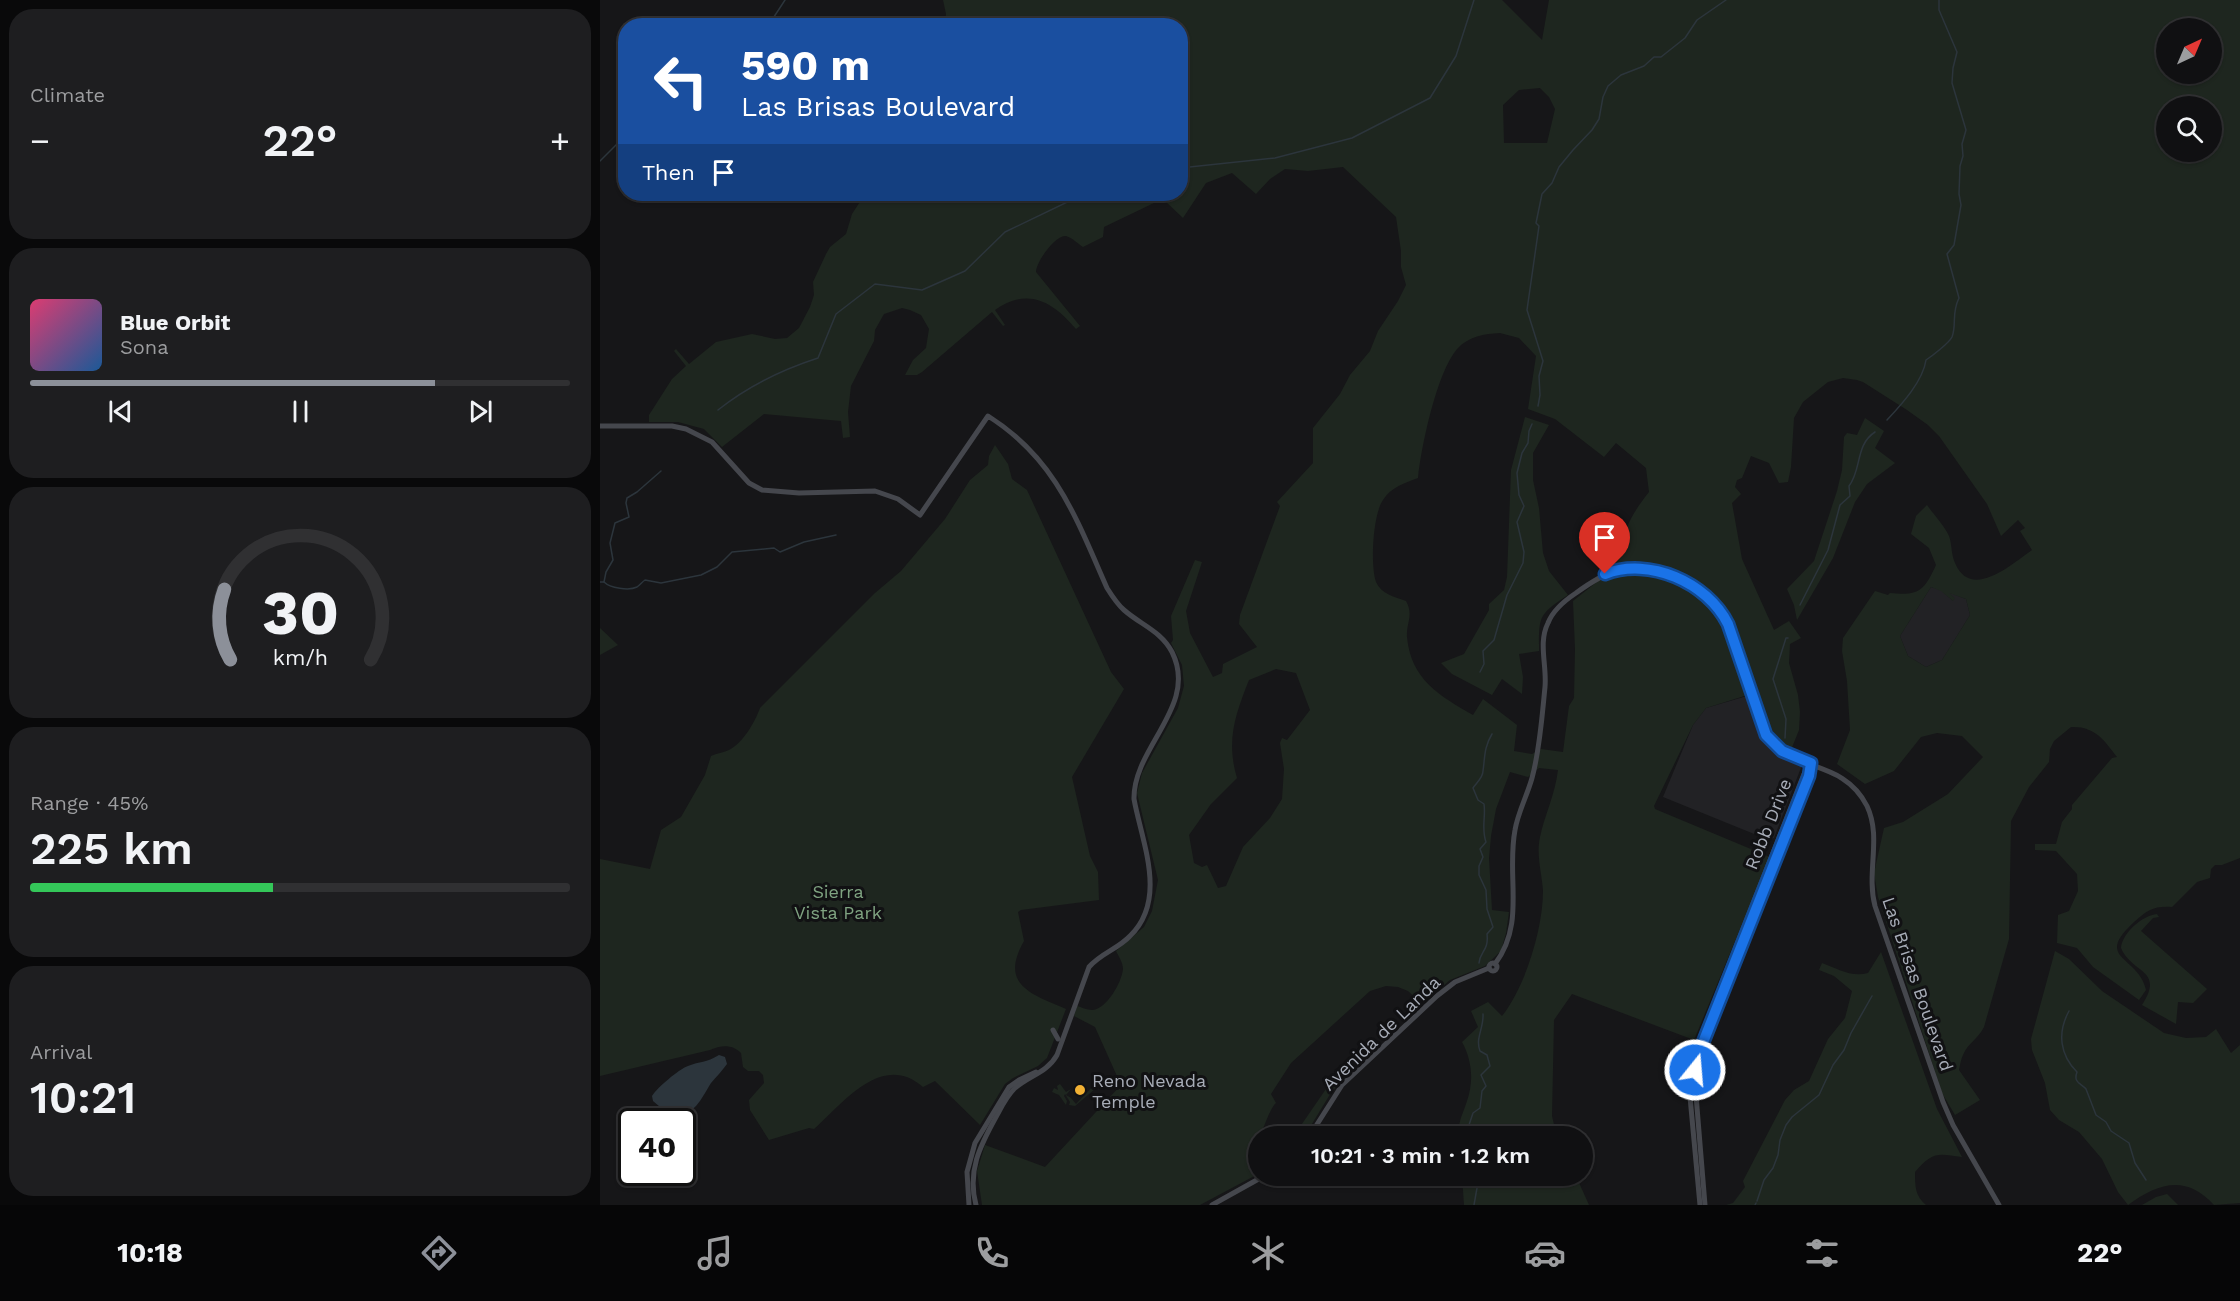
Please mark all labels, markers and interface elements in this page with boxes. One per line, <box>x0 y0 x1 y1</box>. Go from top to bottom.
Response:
north arrow <box>2156 18 2222 84</box>
map controls <box>2156 18 2222 162</box>
text: 590 m <box>741 41 870 90</box>
icon: left <box>642 42 720 120</box>
text: Climate <box>30 83 105 107</box>
text: Las Brisas Boulevard <box>741 91 1015 123</box>
button: search <box>2156 96 2222 162</box>
text: 22° <box>263 114 337 167</box>
text: − <box>30 121 50 160</box>
text: + <box>550 121 570 160</box>
icon: arrive <box>707 156 740 189</box>
text: Then <box>642 160 695 185</box>
text: Blue Orbit <box>120 310 230 335</box>
text: Sona <box>120 335 169 359</box>
icon: previous <box>104 395 137 428</box>
icon: pause <box>284 395 317 428</box>
icon: next <box>464 395 497 428</box>
pin <box>1579 512 1630 574</box>
icon: arrive <box>1588 521 1621 554</box>
text: 30 <box>261 576 339 649</box>
text: km/h <box>272 645 328 670</box>
street label: Robb Drive <box>1740 776 1796 872</box>
text: Range · 45% <box>30 791 148 815</box>
text: 225 km <box>30 822 193 875</box>
park label: Sierra Vista Park <box>794 881 882 923</box>
street label: Las Brisas Boulevard <box>1878 894 1958 1074</box>
street label: Avenida de Landa <box>1318 971 1444 1095</box>
position arrow <box>1663 1038 1727 1102</box>
text: Arrival <box>30 1040 92 1064</box>
place label: Reno Nevada Temple <box>1092 1070 1206 1112</box>
text: 10:21 <box>30 1071 136 1124</box>
marker: Reno Nevada Temple <box>1073 1083 1087 1097</box>
speed limit sign: 40 <box>618 1108 696 1186</box>
text: 10:21 · 3 min · 1.2 km <box>1311 1143 1530 1168</box>
icon: directions <box>418 1232 460 1274</box>
icon: music <box>694 1232 736 1274</box>
icon: phone <box>971 1232 1013 1274</box>
icon: climate <box>1247 1232 1289 1274</box>
icon: car <box>1524 1232 1566 1274</box>
icon: filters <box>1801 1232 1843 1274</box>
text: 10:18 <box>117 1237 183 1269</box>
text: 22° <box>2077 1237 2123 1269</box>

